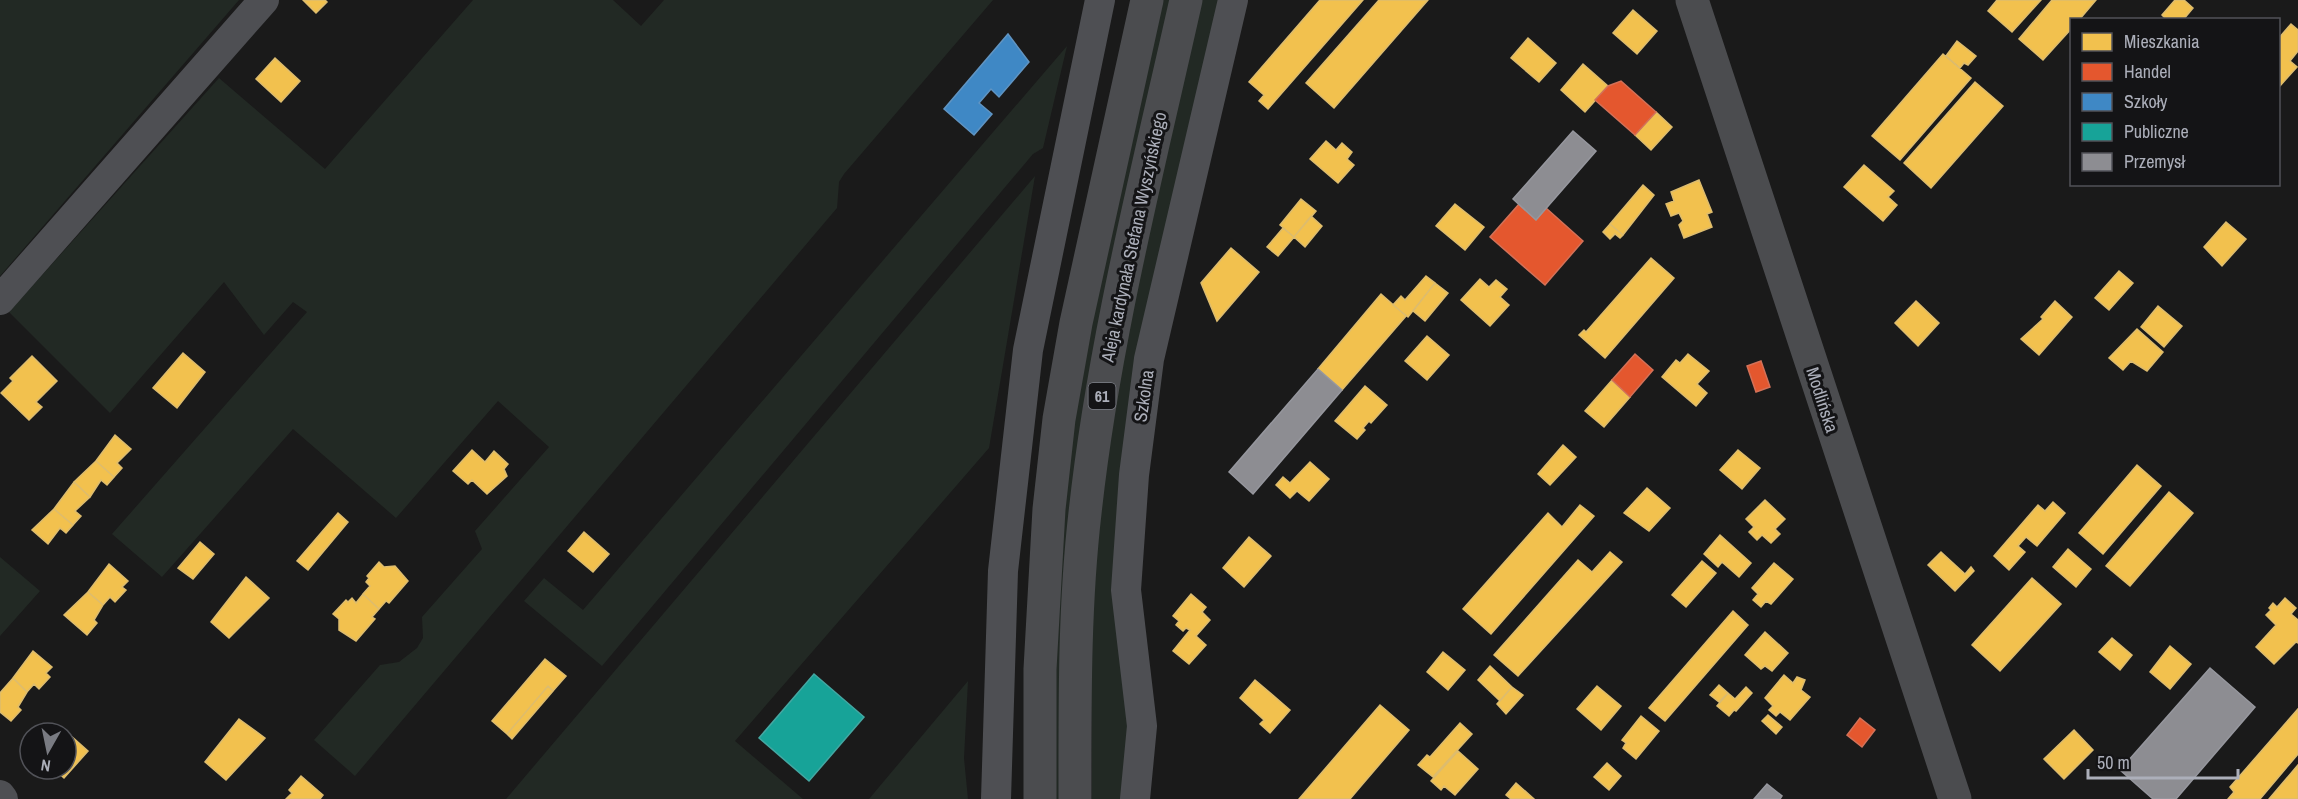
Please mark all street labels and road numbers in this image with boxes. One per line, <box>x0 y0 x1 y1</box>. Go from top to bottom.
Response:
street label: Aleja kardynała Stefana Wyszyńskiego <box>1095 110 1172 365</box>
street label: Modlińska <box>1800 364 1845 436</box>
street label: Szkolna <box>1127 368 1160 424</box>
road number: 61 <box>1088 383 1116 409</box>

